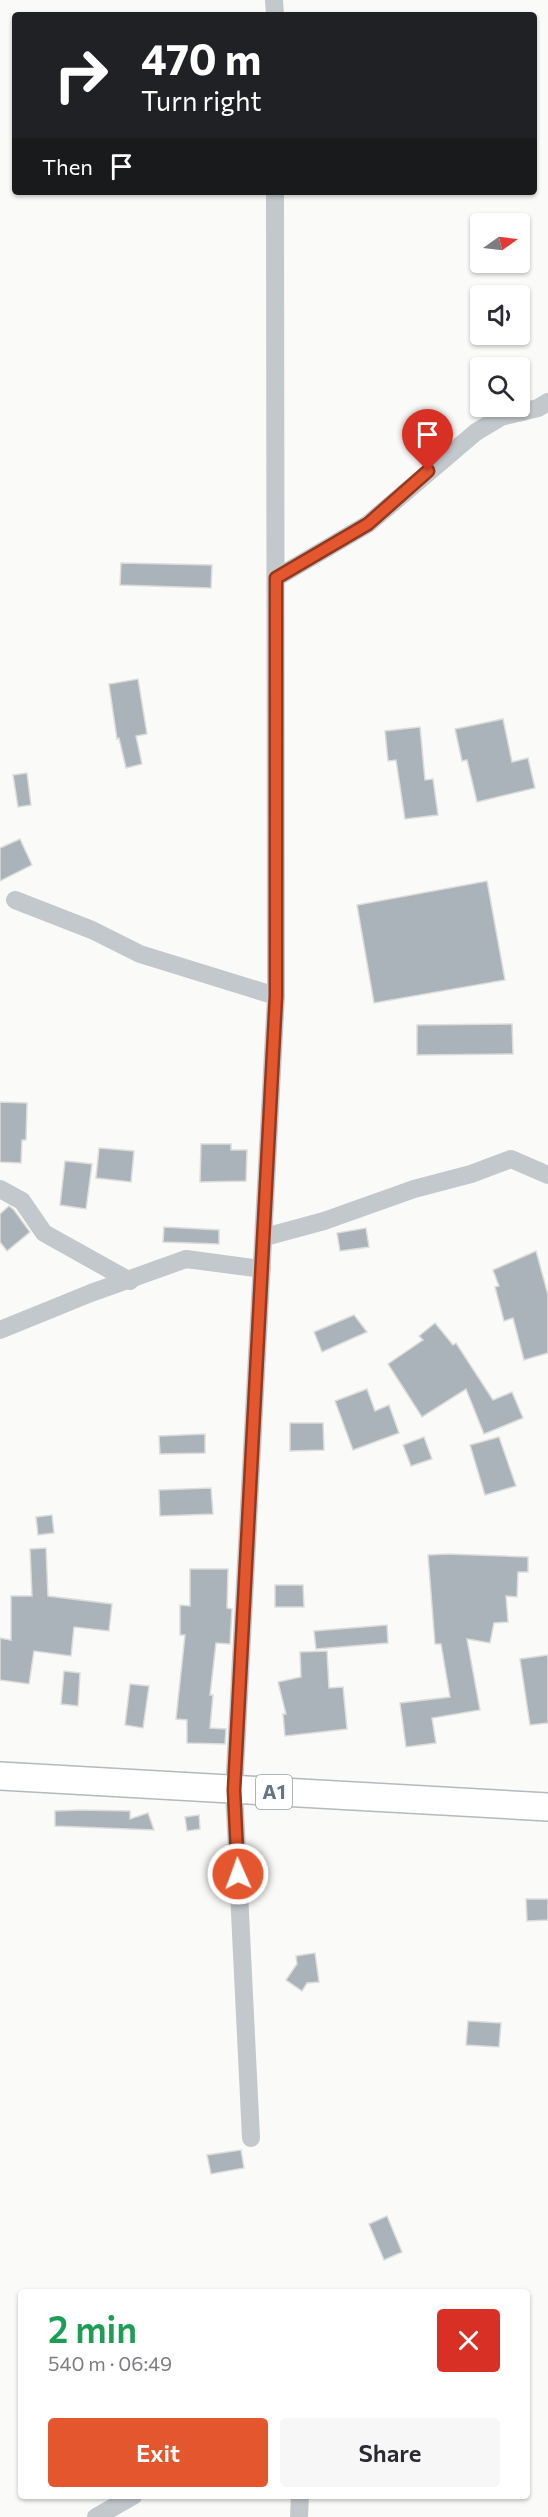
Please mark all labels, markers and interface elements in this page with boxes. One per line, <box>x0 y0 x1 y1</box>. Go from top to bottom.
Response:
text: 470 m <box>141 32 261 84</box>
icon: right <box>42 36 120 114</box>
text: Turn right <box>141 84 261 117</box>
icon: arrive <box>105 150 138 183</box>
text: Then <box>42 153 93 180</box>
north arrow <box>470 213 530 273</box>
map controls <box>470 213 530 417</box>
button: sound <box>470 285 530 345</box>
button: search <box>470 357 530 417</box>
pin <box>402 409 453 471</box>
icon: arrive <box>411 418 444 451</box>
road number: A1 <box>256 1775 292 1809</box>
position arrow <box>206 1842 270 1906</box>
text: 2 min <box>48 2306 137 2350</box>
button: close <box>437 2309 500 2372</box>
text: 540 m · 06:49 <box>48 2351 172 2375</box>
button: Exit <box>48 2418 268 2487</box>
button: Share <box>280 2418 500 2487</box>

